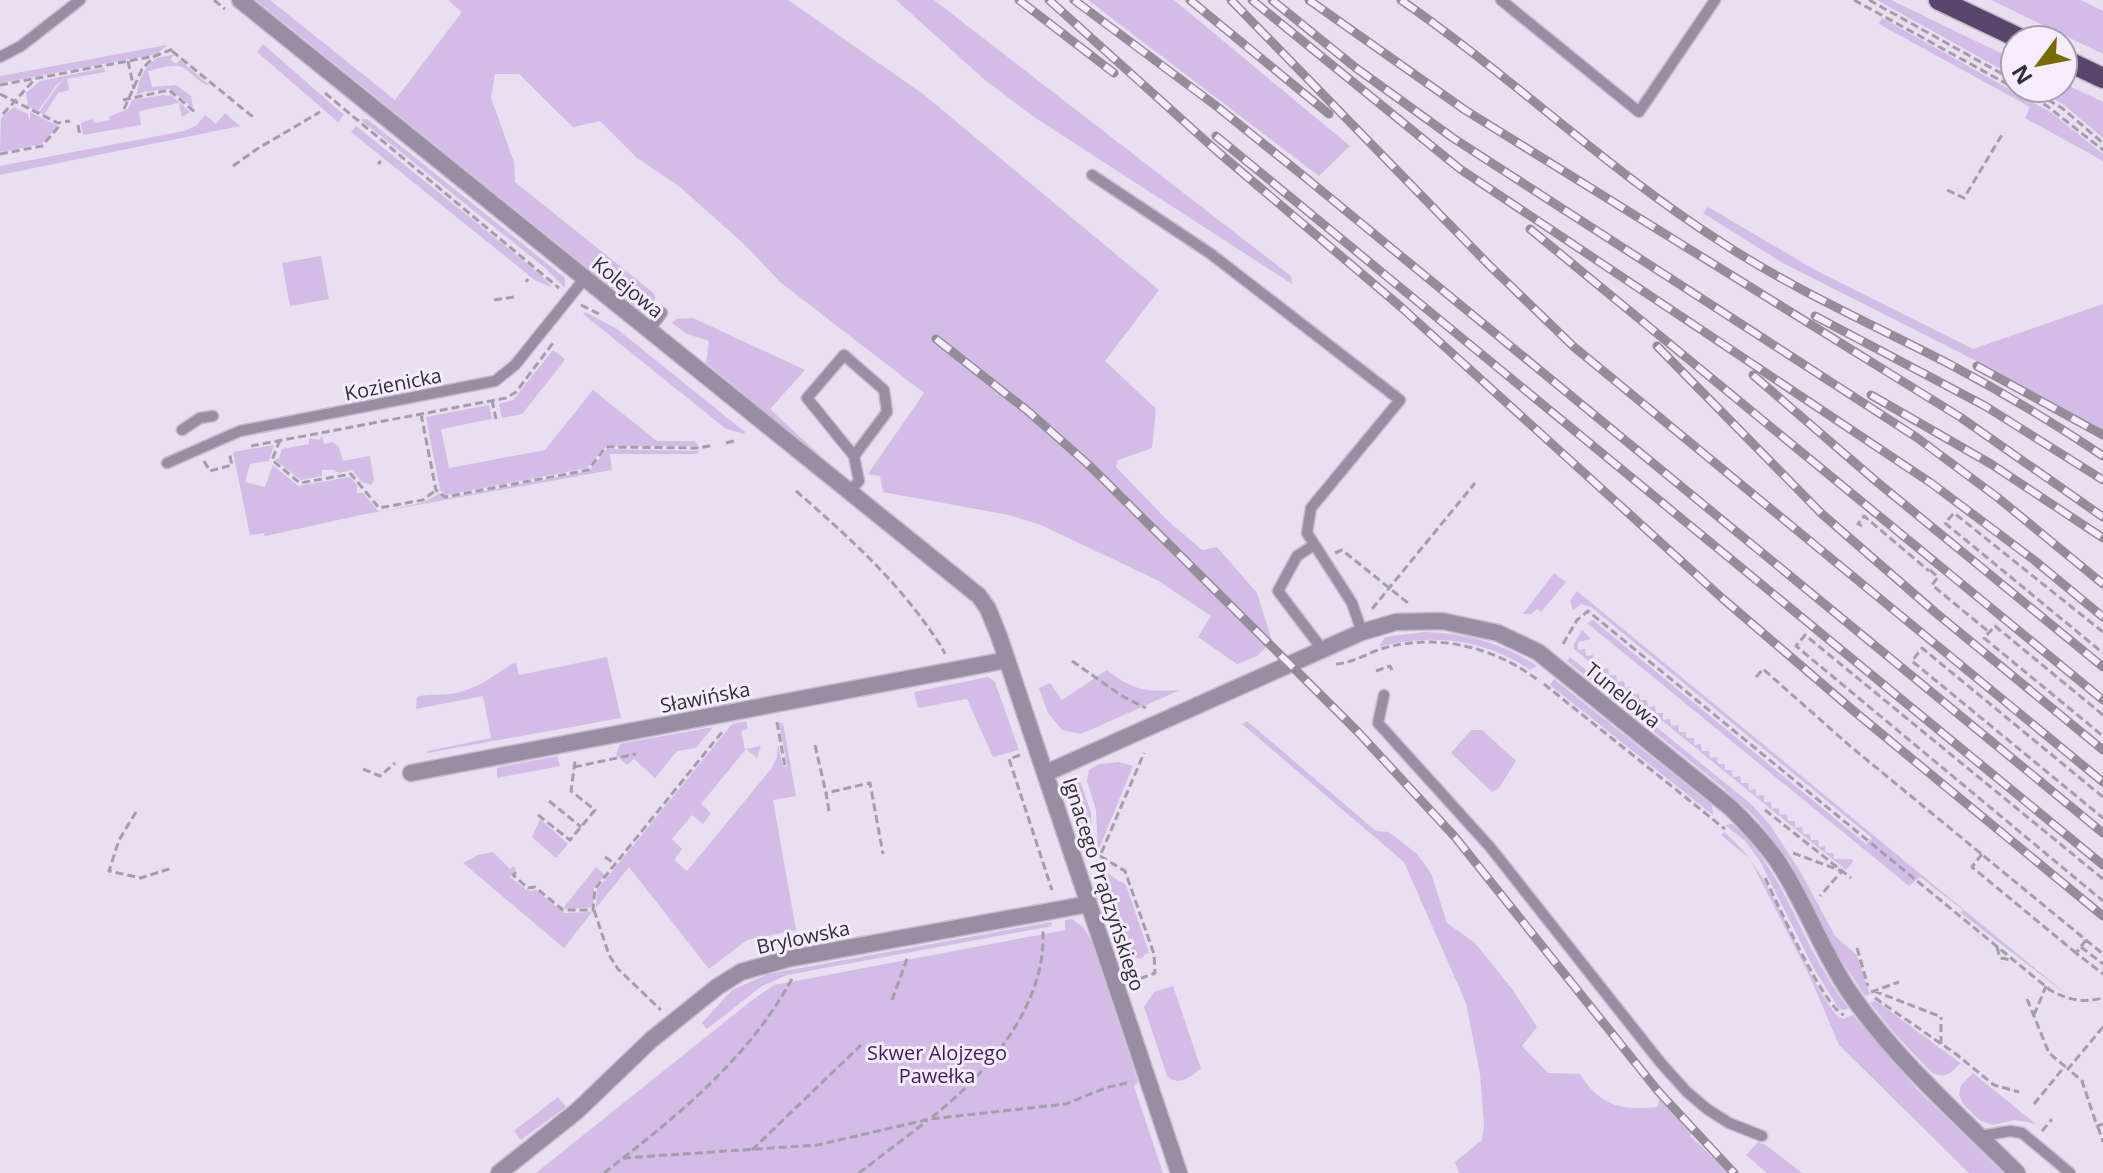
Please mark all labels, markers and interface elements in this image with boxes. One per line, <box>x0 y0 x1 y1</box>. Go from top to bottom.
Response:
north arrow <box>1999 24 2079 104</box>
text: N <box>2004 60 2039 91</box>
street label: Kolejowa <box>587 250 669 324</box>
street label: Kozienicka <box>342 361 444 407</box>
street label: Tunelowa <box>1579 656 1667 734</box>
street label: Sławińska <box>658 675 752 719</box>
street label: Ignacego Prądzyńskiego <box>1057 774 1151 994</box>
street label: Brylowska <box>754 914 852 960</box>
park label: Skwer Alojzego Pawełka <box>867 1039 1007 1089</box>

